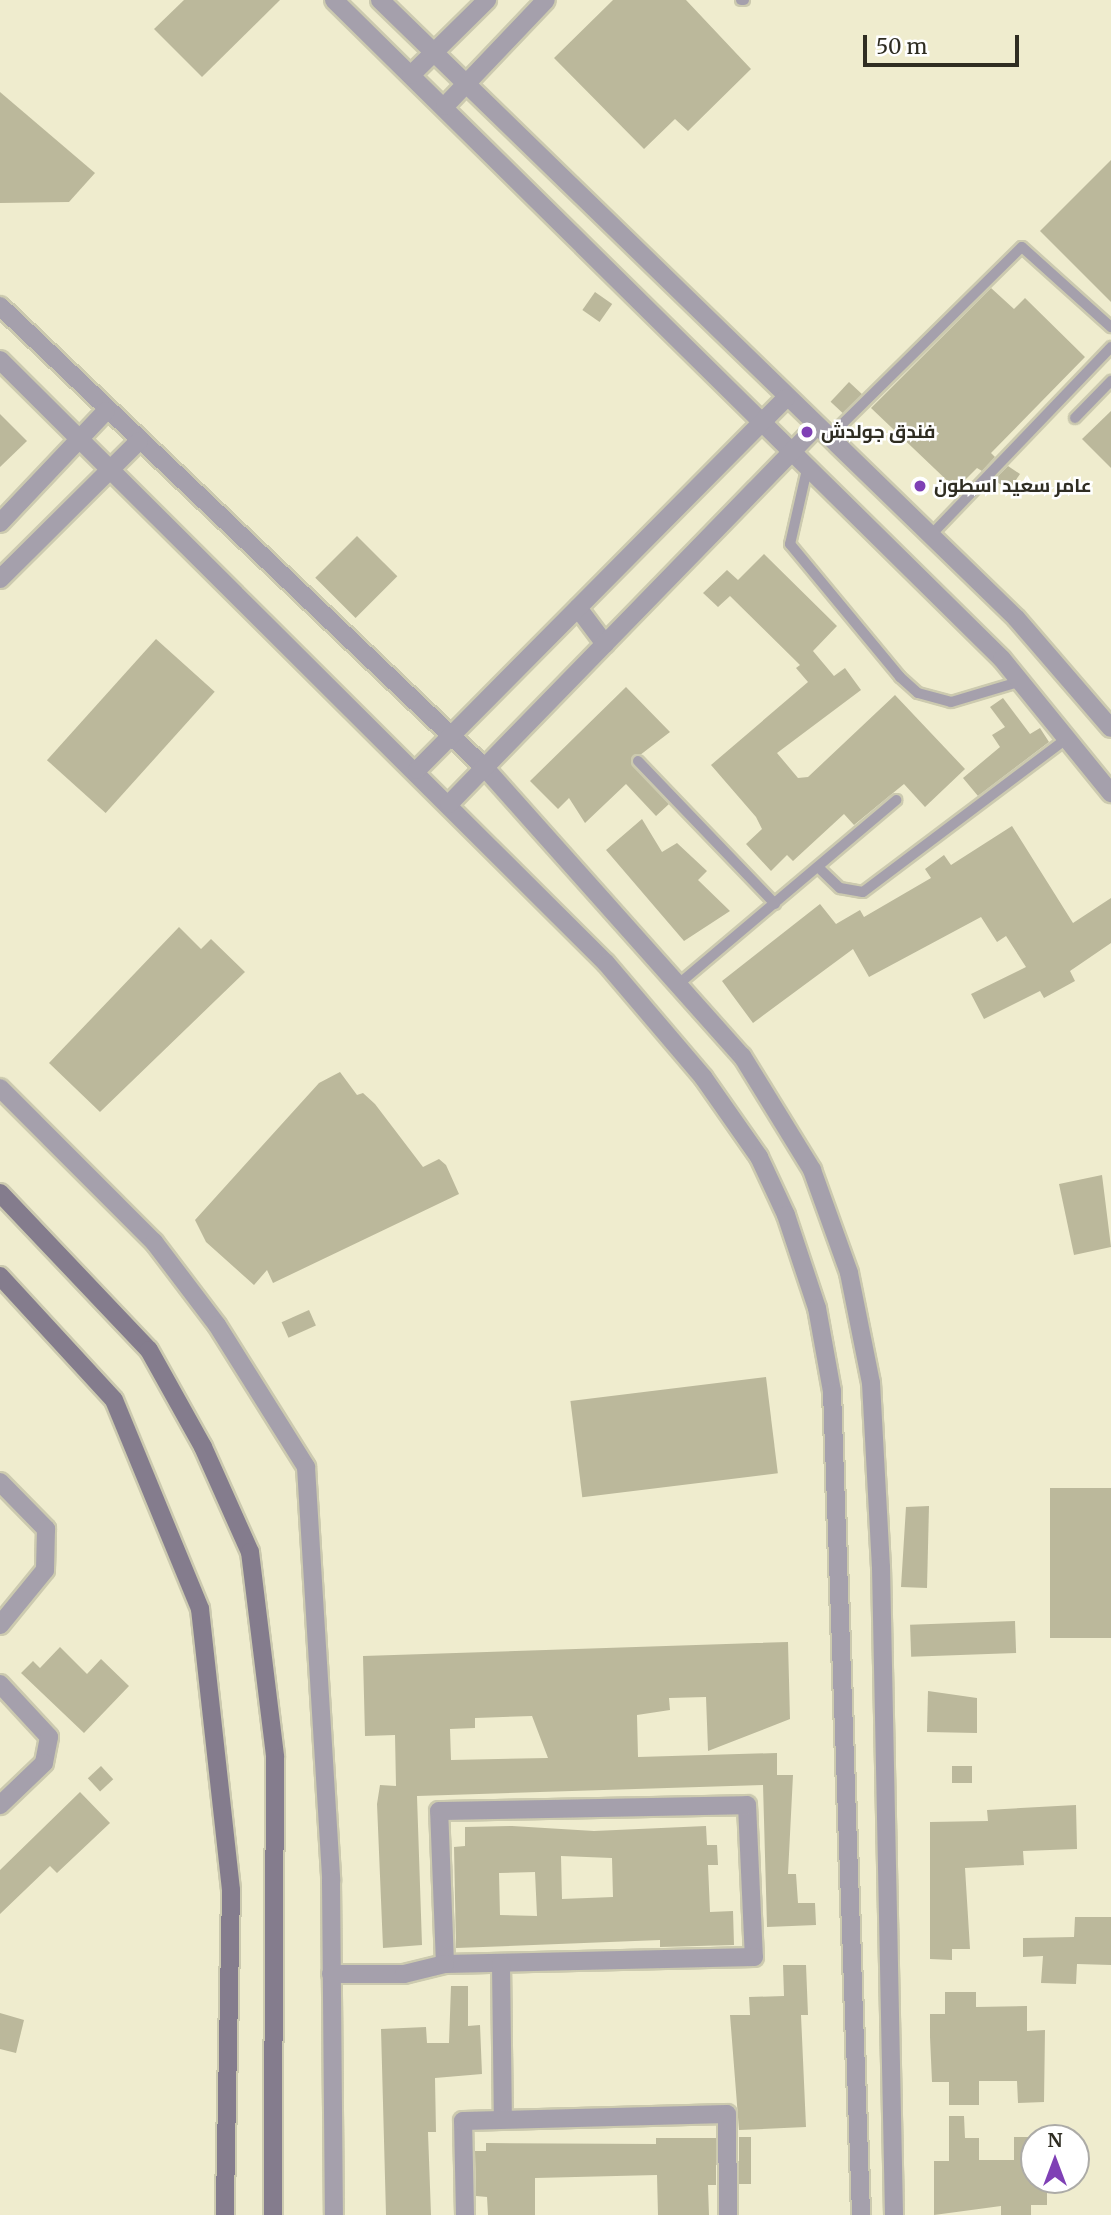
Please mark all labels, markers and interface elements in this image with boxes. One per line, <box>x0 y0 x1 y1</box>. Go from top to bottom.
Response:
scale bar <box>866 21 1022 65</box>
text: 50 m <box>876 33 927 60</box>
place label: فندق جولدش <box>821 421 935 443</box>
marker: فندق جولدش <box>799 424 815 440</box>
place label: عامر سعيد اسطون <box>934 475 1092 497</box>
marker: عامر سعيد اسطون <box>912 478 928 494</box>
north arrow <box>1020 2124 1090 2194</box>
text: N <box>1047 2128 1063 2152</box>

